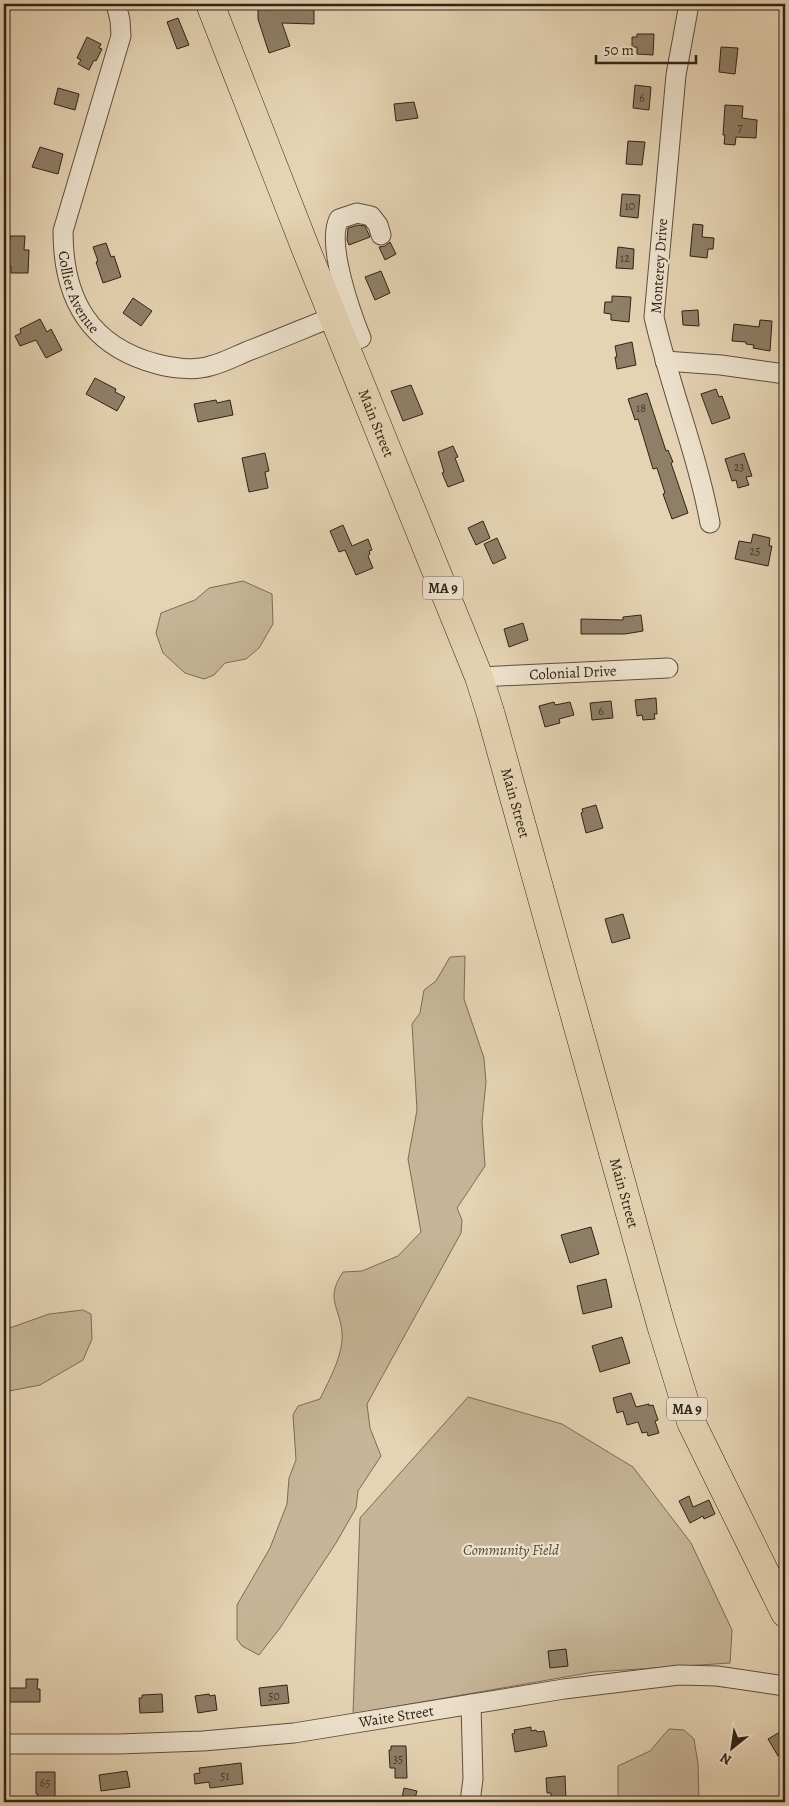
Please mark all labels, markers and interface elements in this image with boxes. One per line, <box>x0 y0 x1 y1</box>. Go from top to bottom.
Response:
scale bar <box>596 32 696 64</box>
text: 50 m <box>604 40 634 60</box>
house number: 6 <box>639 90 645 106</box>
house number: 7 <box>737 119 743 135</box>
house number: 10 <box>625 198 635 214</box>
street label: Monterey Drive <box>646 217 672 314</box>
street label: Collier Avenue <box>54 250 104 338</box>
house number: 12 <box>620 250 630 266</box>
street label: Main Street <box>354 386 399 460</box>
house number: 18 <box>636 400 646 416</box>
house number: 23 <box>734 459 744 475</box>
house number: 25 <box>750 543 760 559</box>
road number: MA 9 <box>423 576 463 600</box>
street label: Colonial Drive <box>529 660 617 685</box>
house number: 6 <box>598 703 604 719</box>
street label: Main Street <box>496 766 535 840</box>
street label: Main Street <box>605 1156 644 1231</box>
road number: MA 9 <box>667 1398 707 1420</box>
park label: Community Field <box>463 1540 559 1560</box>
house number: 50 <box>268 1688 280 1704</box>
street label: Waite Street <box>356 1700 435 1732</box>
north arrow <box>706 1724 756 1774</box>
text: N <box>717 1748 735 1770</box>
house number: 35 <box>393 1751 403 1767</box>
house number: 51 <box>220 1768 230 1784</box>
house number: 65 <box>40 1775 50 1791</box>

